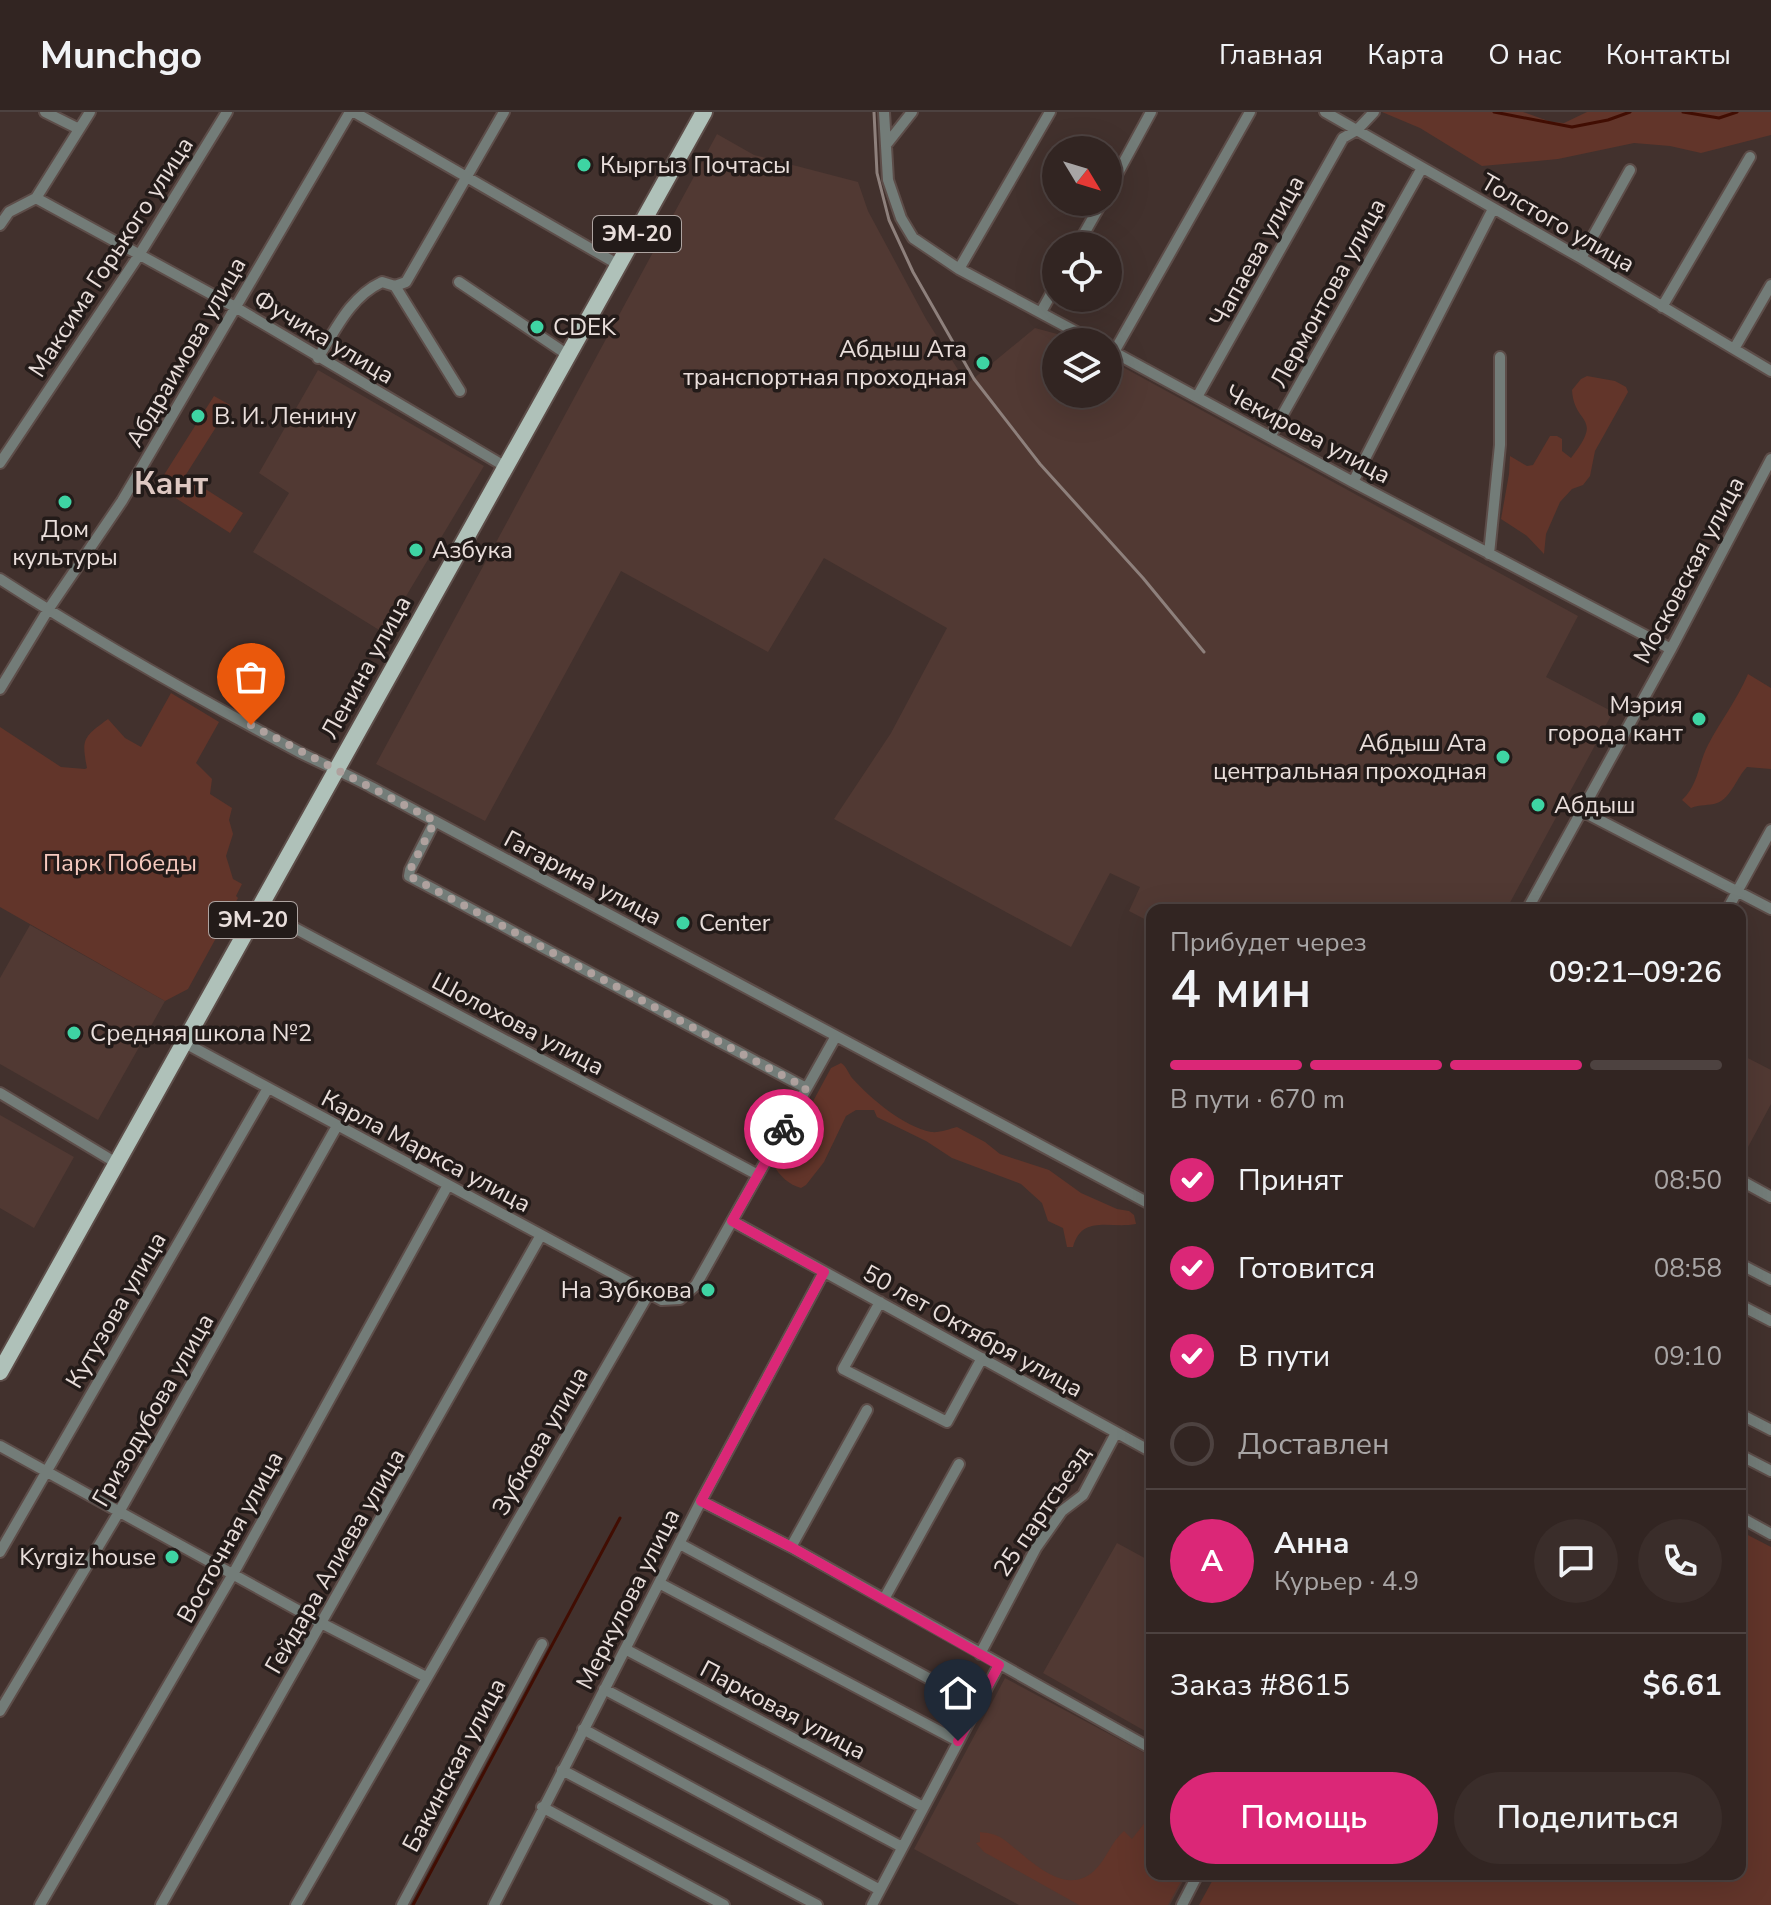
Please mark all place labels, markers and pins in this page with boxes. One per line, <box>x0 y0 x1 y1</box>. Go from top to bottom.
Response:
place label: Кыргыз Почтасы <box>600 149 791 181</box>
marker: Кыргыз Почтасы <box>575 156 593 174</box>
place label: CDEK <box>553 311 617 343</box>
marker: CDEK <box>528 318 546 336</box>
place label: Абдыш Ата транспортная проходная <box>683 333 967 393</box>
marker: Абдыш Ата транспортная проходная <box>974 354 992 372</box>
place label: В. И. Ленину <box>214 400 357 432</box>
marker: В. И. Ленину <box>189 407 207 425</box>
marker: Дом культуры <box>56 493 74 511</box>
place label: Дом культуры <box>12 513 118 573</box>
place label: Азбука <box>432 534 513 566</box>
marker: Азбука <box>407 541 425 559</box>
pin <box>217 643 285 725</box>
place label: Мэрия города кант <box>1548 689 1683 749</box>
marker: Мэрия города кант <box>1690 710 1708 728</box>
place label: Абдыш Ата центральная проходная <box>1213 727 1487 787</box>
marker: Абдыш Ата центральная проходная <box>1494 748 1512 766</box>
place label: Абдыш <box>1554 789 1636 821</box>
marker: Абдыш <box>1529 796 1547 814</box>
place label: Center <box>699 907 771 939</box>
marker: Center <box>674 914 692 932</box>
place label: Средняя школа №2 <box>90 1017 312 1049</box>
marker: Средняя школа №2 <box>65 1024 83 1042</box>
place label: На Зубкова <box>561 1274 692 1306</box>
marker: На Зубкова <box>699 1281 717 1299</box>
place label: Kyrgiz house <box>19 1541 156 1573</box>
marker: Kyrgiz house <box>163 1548 181 1566</box>
pin <box>924 1659 992 1741</box>

